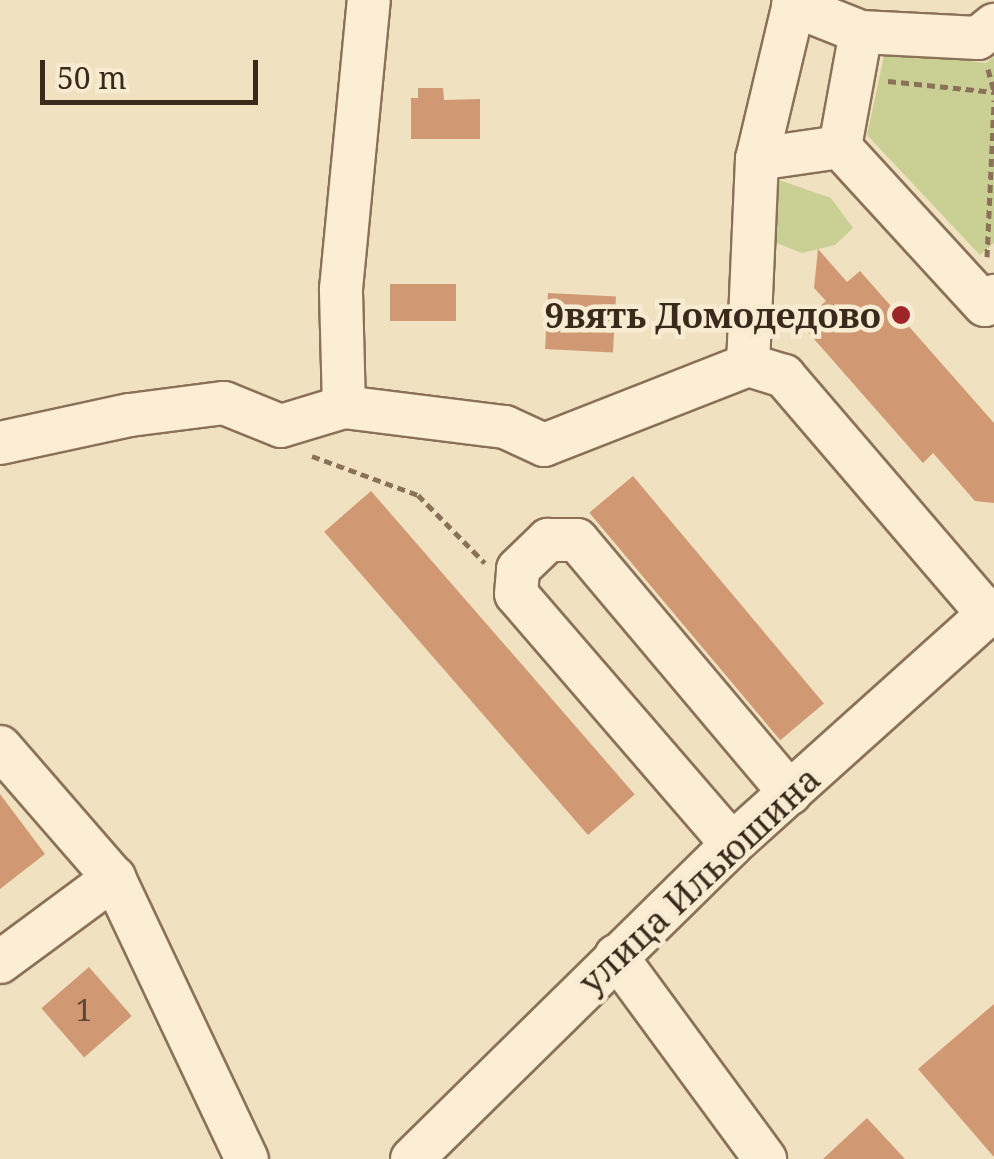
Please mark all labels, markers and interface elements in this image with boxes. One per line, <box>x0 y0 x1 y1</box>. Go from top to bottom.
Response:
scale bar <box>45 40 262 102</box>
text: 50 m <box>57 57 127 98</box>
place label: 9вять Домодедово <box>545 294 881 336</box>
marker: 9вять Домодедово <box>890 304 912 326</box>
street label: улица Ильюшина <box>570 757 828 1003</box>
house number: 1 <box>76 992 92 1028</box>

